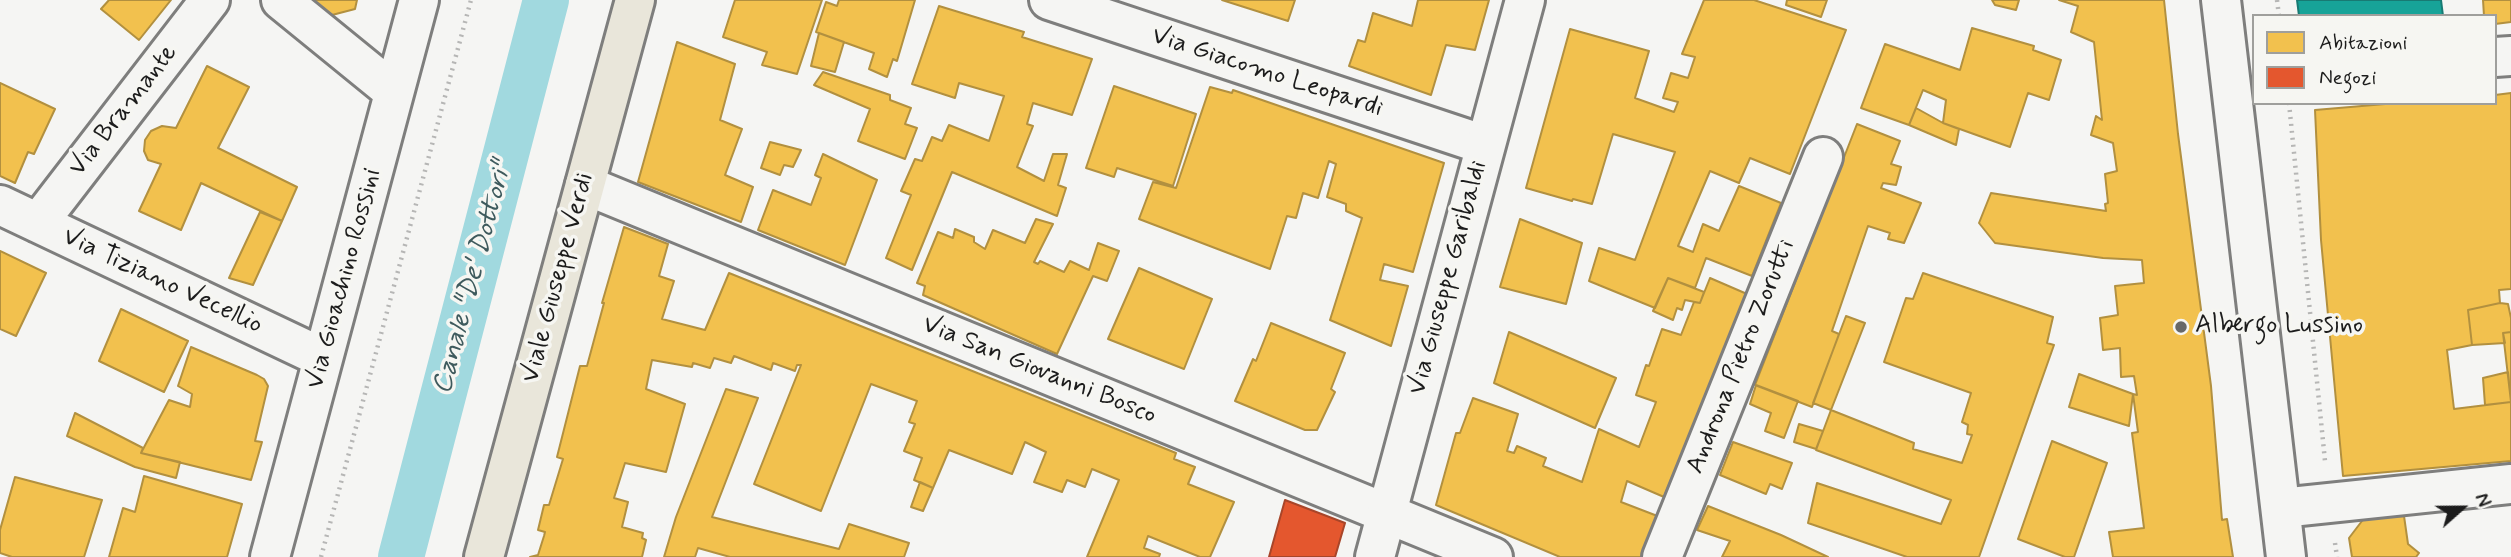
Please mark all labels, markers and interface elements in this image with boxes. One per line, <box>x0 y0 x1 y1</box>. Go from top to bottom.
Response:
legend <box>2252 14 2497 105</box>
street label: Via Giacomo Leopardi <box>1147 21 1387 125</box>
text: Abitazioni <box>2319 29 2407 57</box>
street label: Via Bramante <box>63 39 185 183</box>
text: Negozi <box>2319 64 2376 92</box>
water label: Canale "De' Dottori" <box>427 158 521 398</box>
street label: Via Giuseppe Garibaldi <box>1403 158 1495 398</box>
street label: Via Gioachino Rossini <box>301 165 389 393</box>
street label: Viale Giuseppe Verdi <box>516 170 602 386</box>
street label: Via Tiziano Vecellio <box>57 222 267 342</box>
street label: Androna Pietro Zorutti <box>1681 235 1803 479</box>
street label: Via San Giovanni Bosco <box>918 310 1160 432</box>
place label: Albergo Lussino <box>2195 311 2363 343</box>
marker: Albergo Lussino <box>2173 319 2189 335</box>
north arrow <box>2427 473 2497 543</box>
text: N <box>2468 490 2496 511</box>

